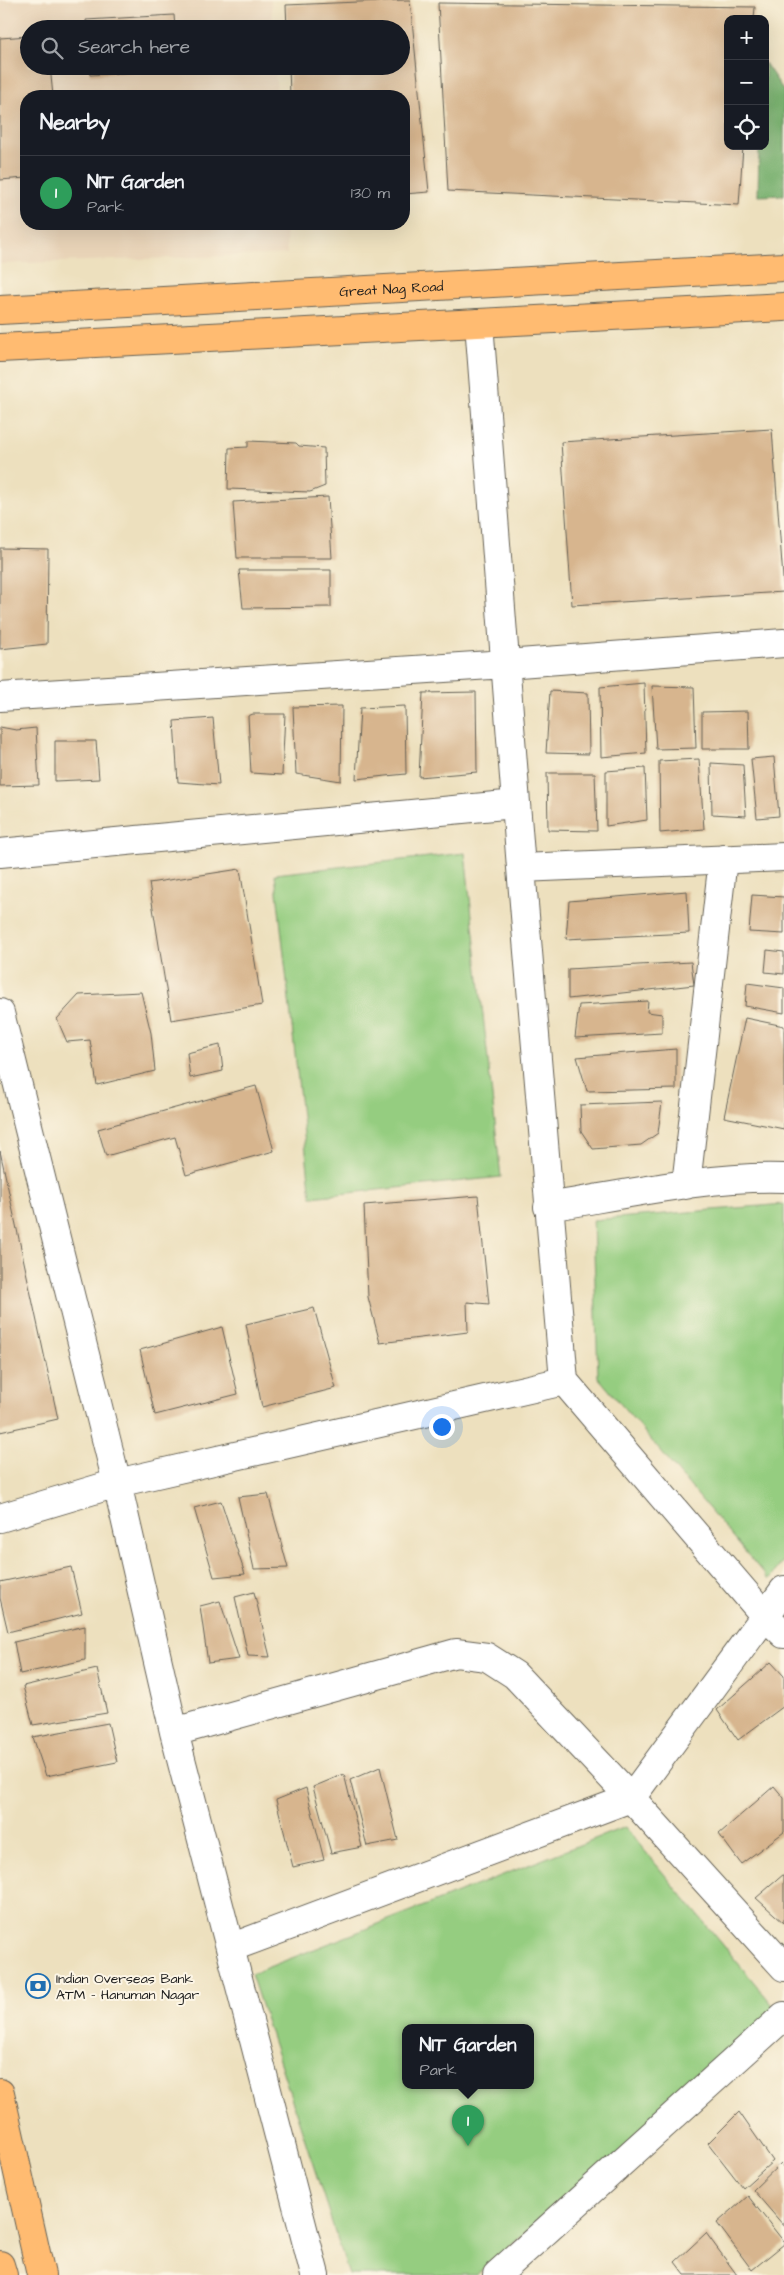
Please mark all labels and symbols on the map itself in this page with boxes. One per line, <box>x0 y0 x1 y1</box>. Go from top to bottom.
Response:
street label: Great Nag Road <box>339 277 444 302</box>
your location <box>429 1414 455 1440</box>
place label: Indian Overseas Bank ATM - Hanuman Nagar <box>56 1969 199 2005</box>
bank icon: Indian Overseas Bank ATM - Hanuman Nagar <box>25 1973 51 1999</box>
pin: 1 <box>452 2105 484 2146</box>

